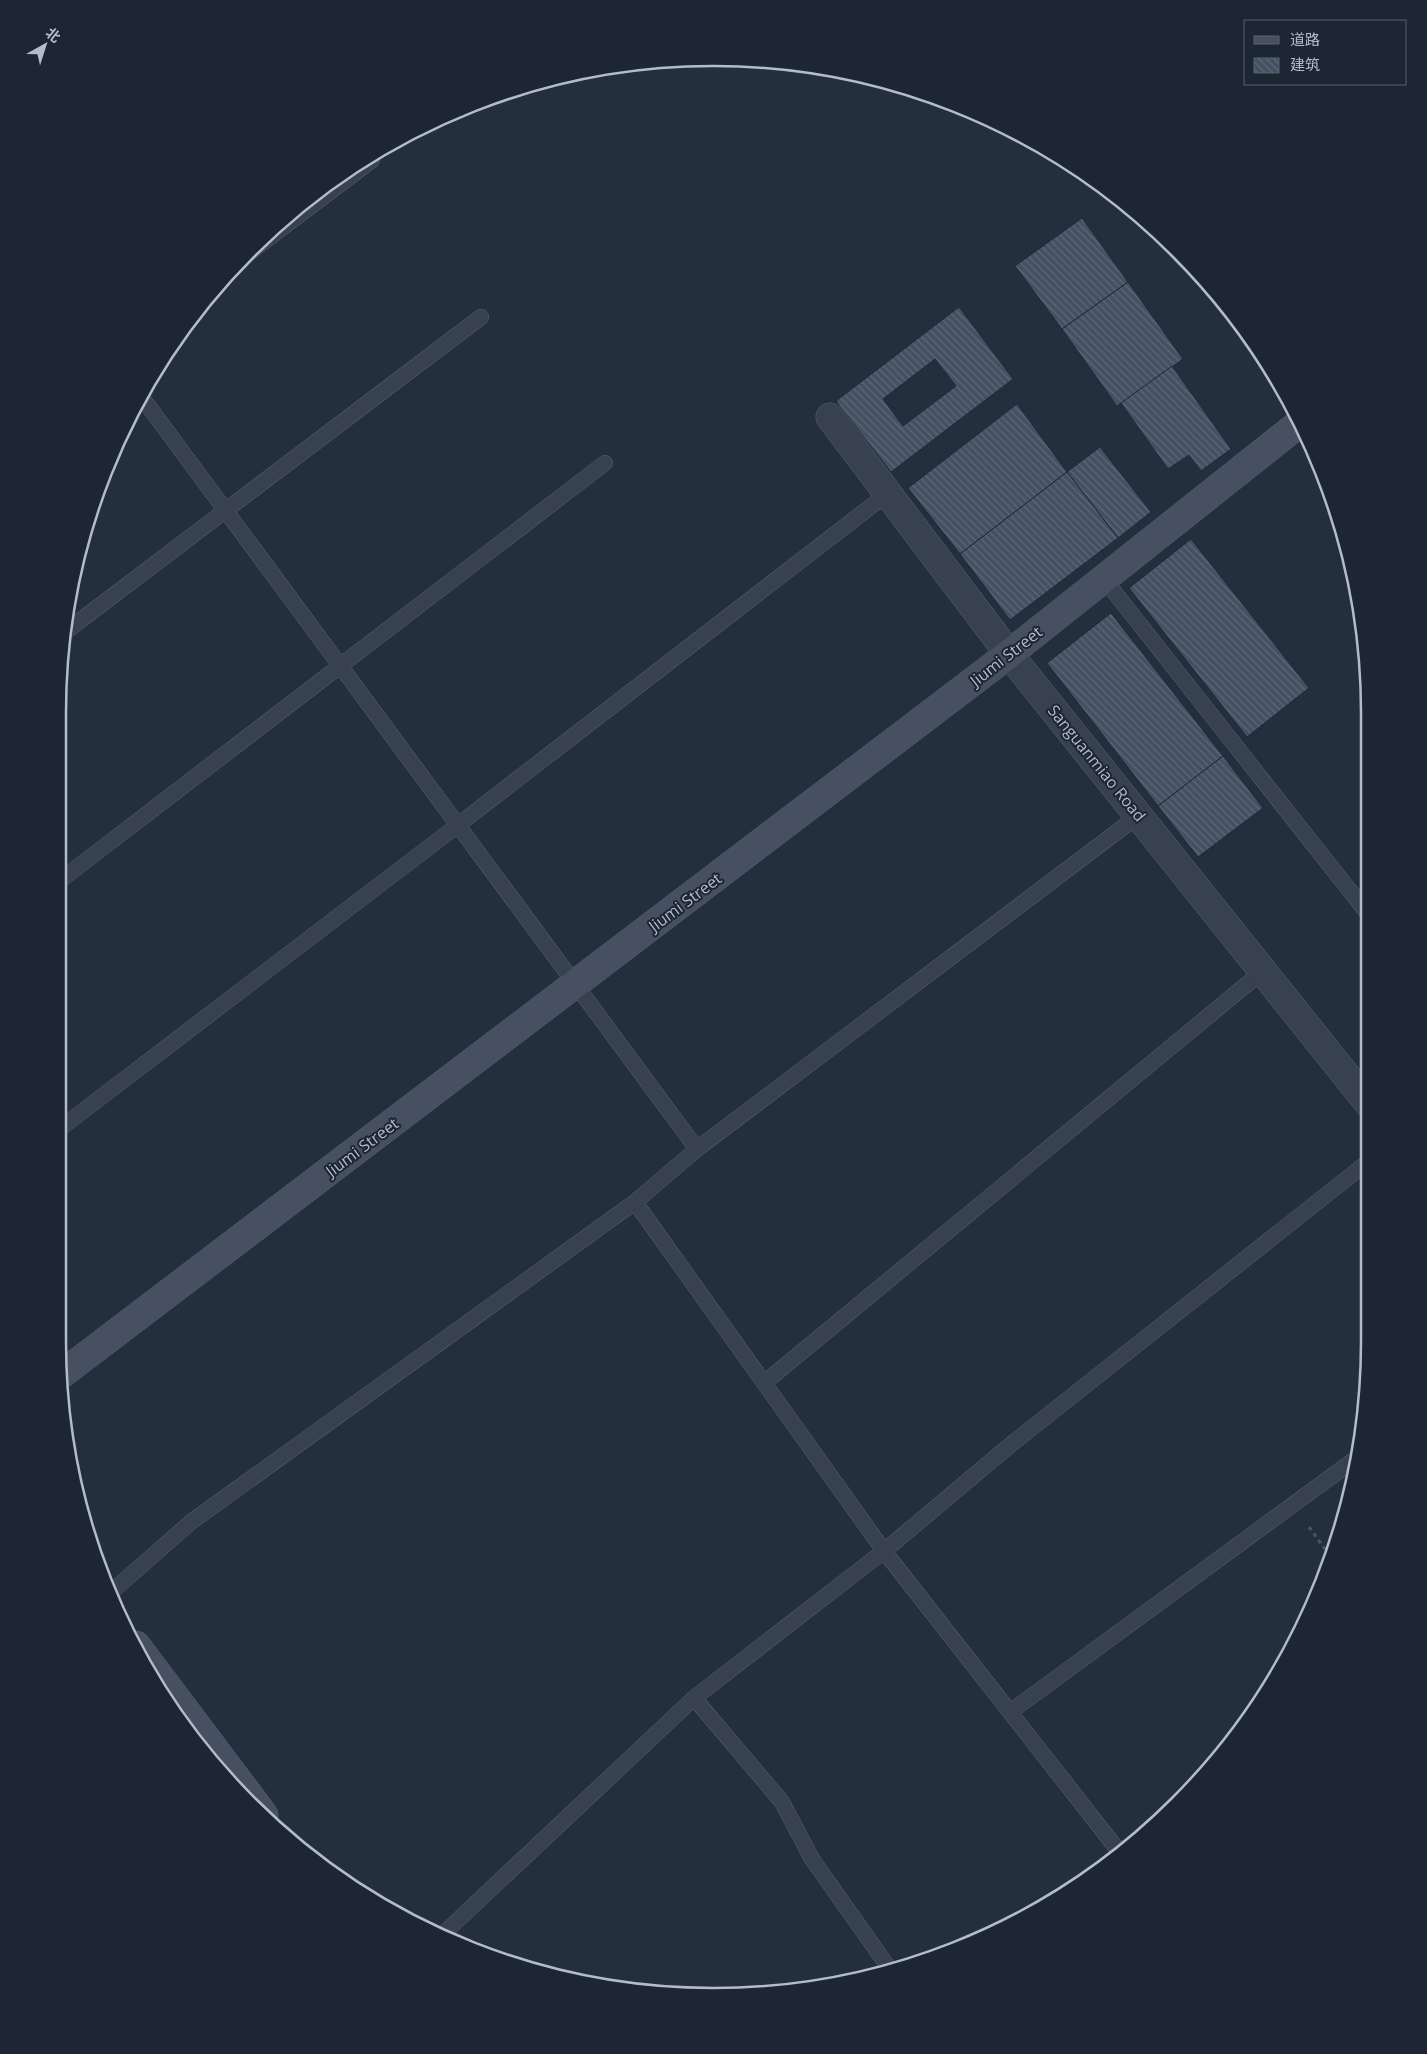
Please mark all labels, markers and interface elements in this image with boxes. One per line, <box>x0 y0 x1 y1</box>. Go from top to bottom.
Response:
north arrow <box>20 20 70 70</box>
legend <box>1244 20 1407 85</box>
text: 北 <box>42 23 65 46</box>
text: 道路 <box>1290 29 1320 49</box>
text: 建筑 <box>1290 54 1320 74</box>
street label: Jiumi Street <box>964 621 1047 692</box>
street label: Sanguanmiao Road <box>1043 700 1151 826</box>
street label: Jiumi Street <box>643 867 726 938</box>
street label: Jiumi Street <box>320 1112 403 1183</box>

